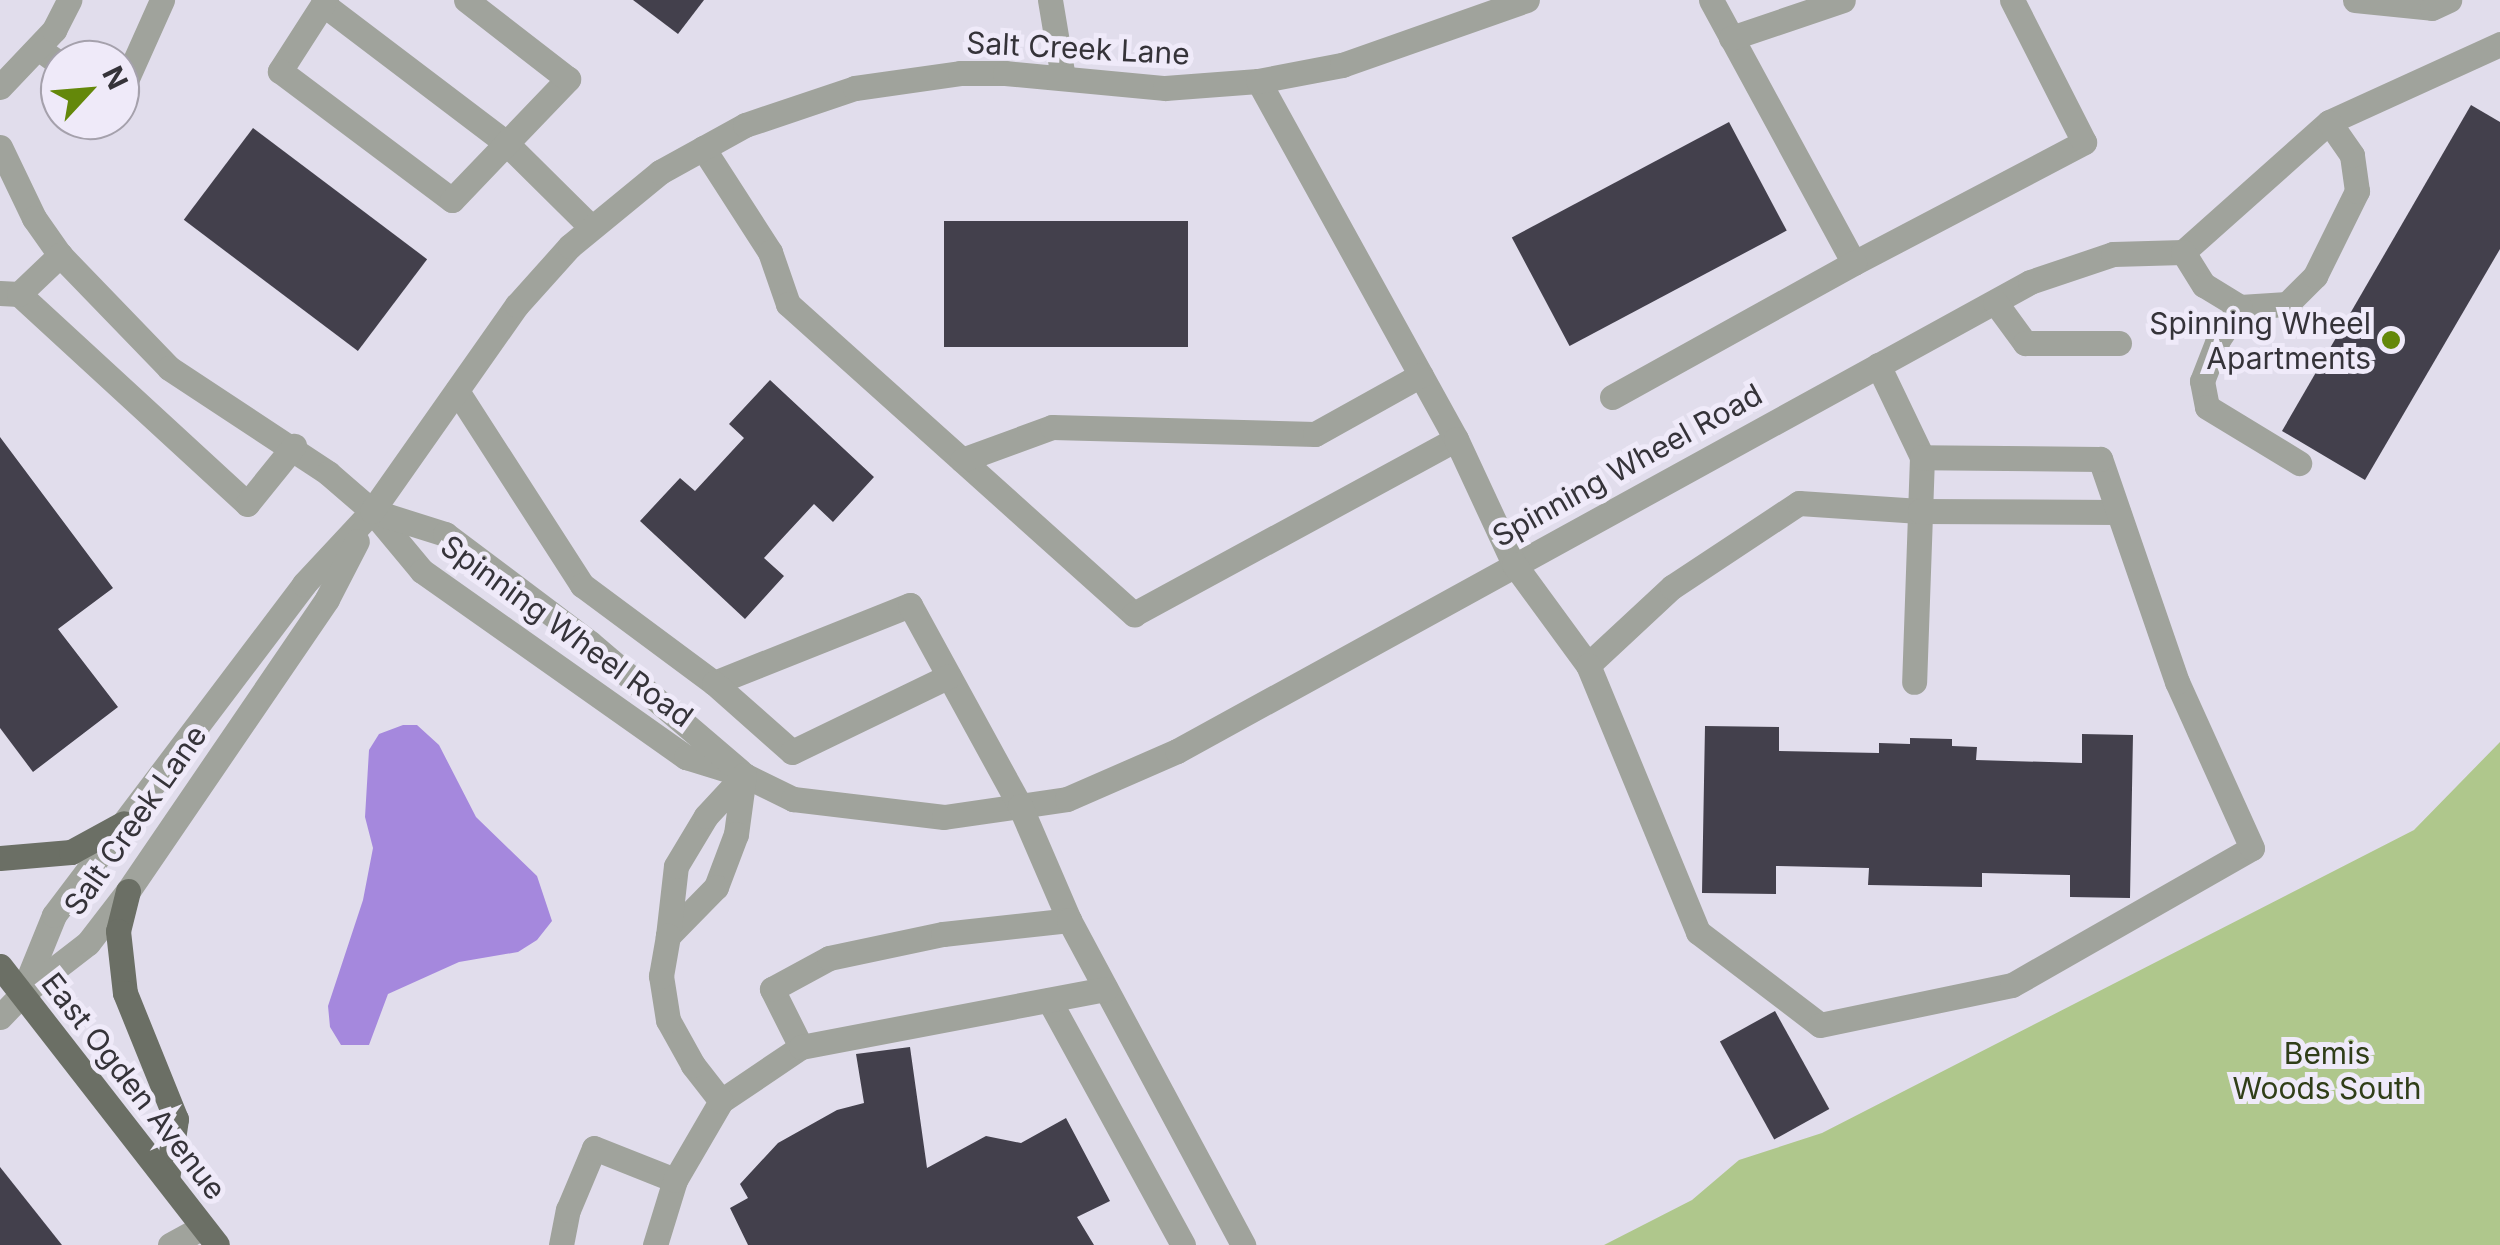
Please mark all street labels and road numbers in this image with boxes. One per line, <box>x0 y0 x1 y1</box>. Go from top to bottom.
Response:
street label: Salt Creek Lane <box>965 24 1191 72</box>
street label: Spinning Wheel Road <box>1486 376 1768 554</box>
street label: Spinning Wheel Road <box>434 528 700 734</box>
street label: Salt Creek Lane <box>56 718 214 922</box>
street label: East Ogden Avenue <box>34 966 234 1206</box>

